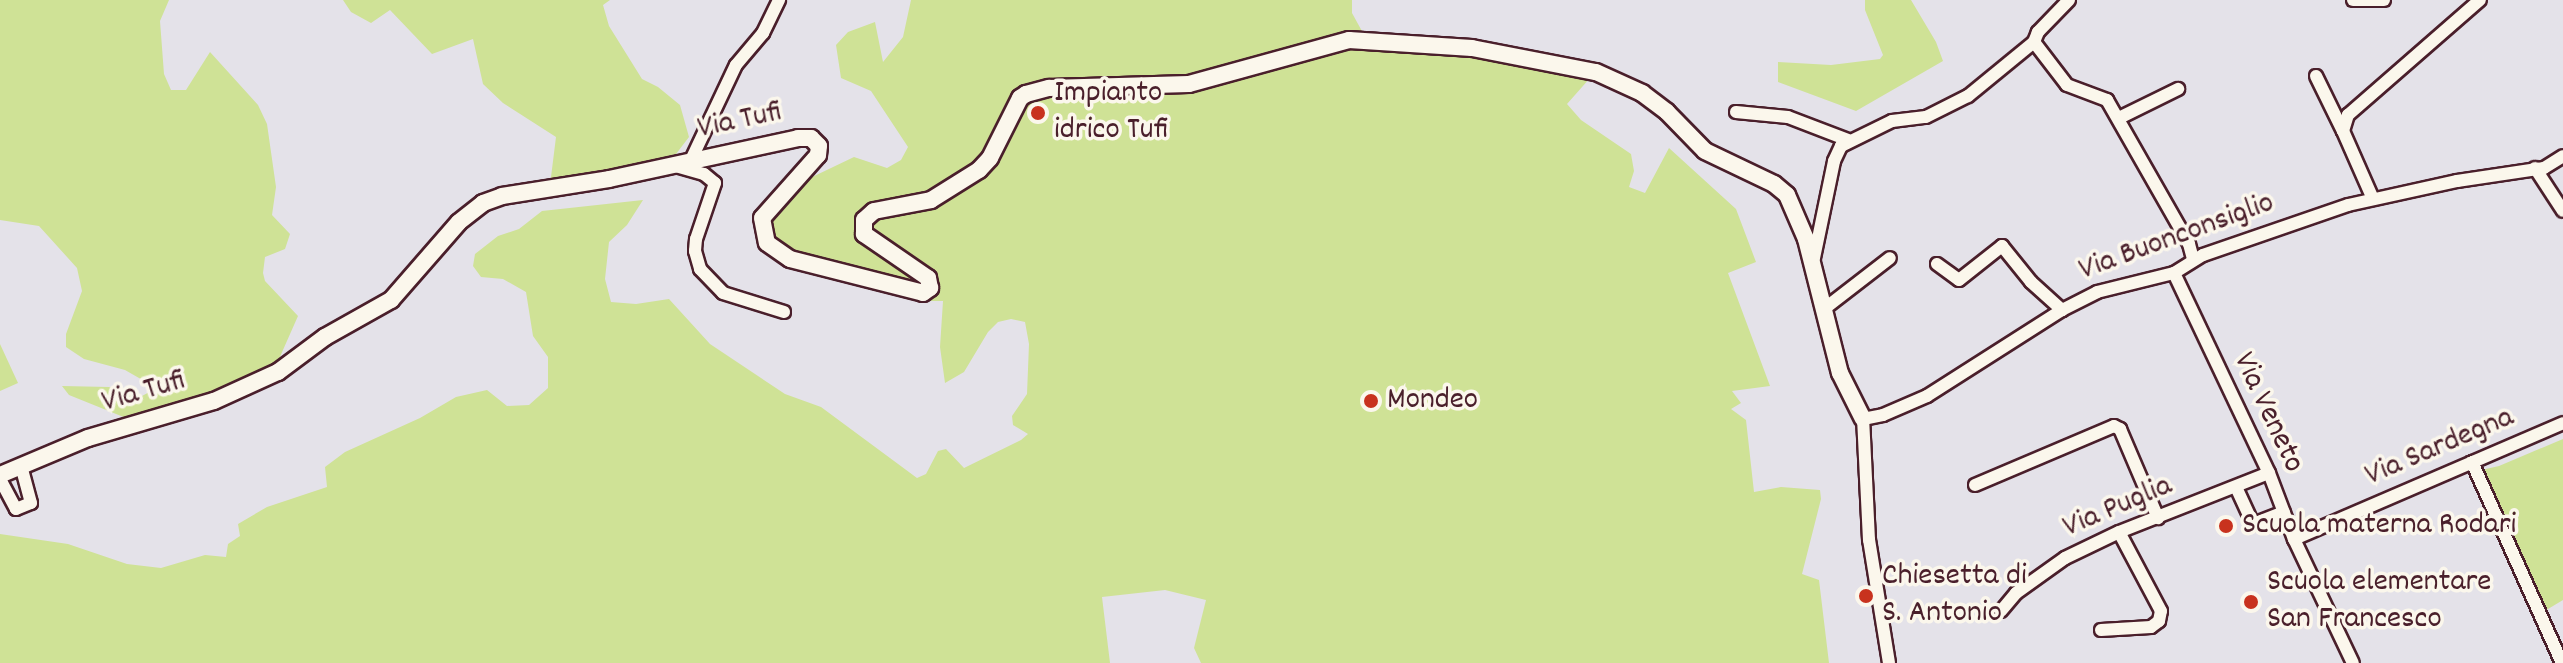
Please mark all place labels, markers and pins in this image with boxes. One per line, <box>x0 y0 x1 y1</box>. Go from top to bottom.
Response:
place label: Impianto idrico Tufi <box>1054 76 1168 151</box>
marker: Impianto idrico Tufi <box>1029 104 1047 122</box>
place label: Mondeo <box>1387 382 1478 420</box>
marker: Mondeo <box>1362 392 1380 410</box>
place label: Scuola materna Rodari <box>2242 507 2516 545</box>
marker: Scuola materna Rodari <box>2217 517 2235 535</box>
place label: Chiesetta di S. Antonio <box>1882 559 2027 634</box>
place label: Scuola elementare San Francesco <box>2267 565 2491 640</box>
marker: Chiesetta di S. Antonio <box>1857 587 1875 605</box>
marker: Scuola elementare San Francesco <box>2242 593 2260 611</box>

